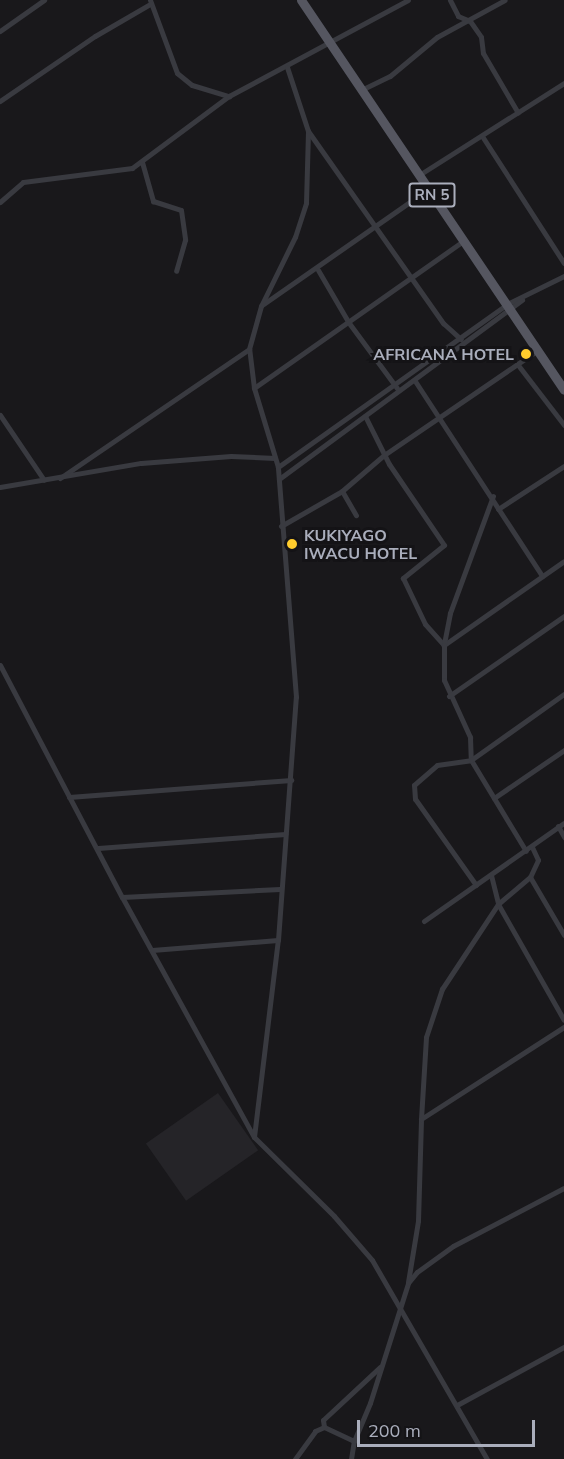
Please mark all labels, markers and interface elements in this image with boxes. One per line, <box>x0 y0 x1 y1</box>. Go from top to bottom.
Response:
road number: RN 5 <box>408 183 456 207</box>
place label: AFRICANA HOTEL <box>373 344 514 364</box>
marker: AFRICANA HOTEL <box>519 347 533 361</box>
place label: KUKIYAGO IWACU HOTEL <box>304 525 417 563</box>
marker: KUKIYAGO IWACU HOTEL <box>285 537 299 551</box>
scale bar <box>360 1408 538 1446</box>
text: 200 m <box>368 1419 421 1442</box>

